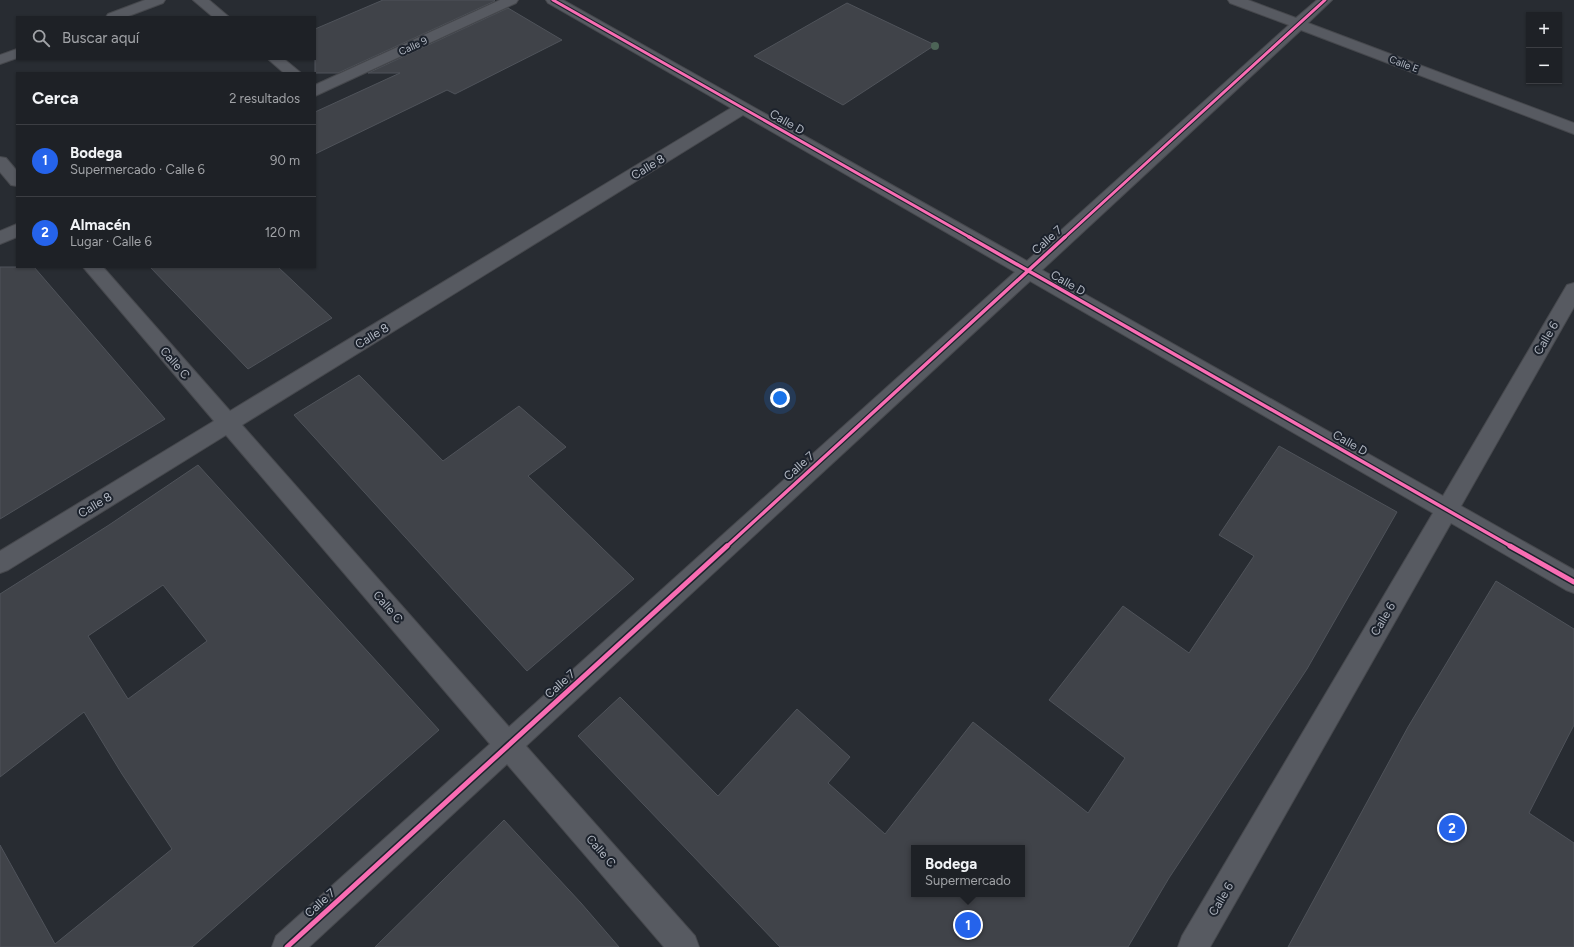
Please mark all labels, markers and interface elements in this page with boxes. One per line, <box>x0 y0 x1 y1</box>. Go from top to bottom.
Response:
map controls <box>1526 12 1562 84</box>
button: + <box>1526 12 1562 48</box>
search box <box>16 16 316 60</box>
icon: search <box>30 27 52 49</box>
text: Buscar aquí <box>62 29 139 47</box>
street label: Calle 9 <box>397 34 430 58</box>
button: − <box>1526 48 1562 84</box>
street label: Calle E <box>1387 52 1421 76</box>
text: Cerca <box>32 88 79 108</box>
text: 2 resultados <box>229 91 300 106</box>
street label: Calle D <box>767 106 807 138</box>
text: Bodega <box>70 144 122 162</box>
street label: Calle 8 <box>629 151 667 183</box>
text: 1 <box>42 153 48 168</box>
text: 90 m <box>270 153 300 168</box>
text: Supermercado · Calle 6 <box>70 162 205 177</box>
text: Almacén <box>70 216 131 234</box>
street label: Calle 7 <box>1029 222 1065 257</box>
text: 2 <box>41 225 49 240</box>
text: 120 m <box>265 225 300 240</box>
text: Lugar · Calle 6 <box>70 234 152 249</box>
street label: Calle D <box>1048 267 1088 299</box>
street label: Calle 6 <box>1531 319 1561 357</box>
street label: Calle 8 <box>353 320 391 352</box>
street label: Calle C <box>157 344 193 382</box>
your location <box>770 388 790 408</box>
street label: Calle D <box>1330 427 1370 459</box>
street label: Calle 7 <box>781 448 817 483</box>
street label: Calle 8 <box>76 489 114 521</box>
street label: Calle C <box>370 588 406 626</box>
street label: Calle 6 <box>1368 600 1398 638</box>
street label: Calle 7 <box>542 666 578 701</box>
pin: 2 <box>1439 813 1465 843</box>
street label: Calle C <box>583 832 619 870</box>
popup <box>911 845 1025 897</box>
text: Bodega <box>925 855 977 873</box>
text: Supermercado <box>925 873 1011 888</box>
street label: Calle 6 <box>1206 880 1236 918</box>
street label: Calle 7 <box>302 885 338 920</box>
pin: 1 <box>955 910 981 940</box>

